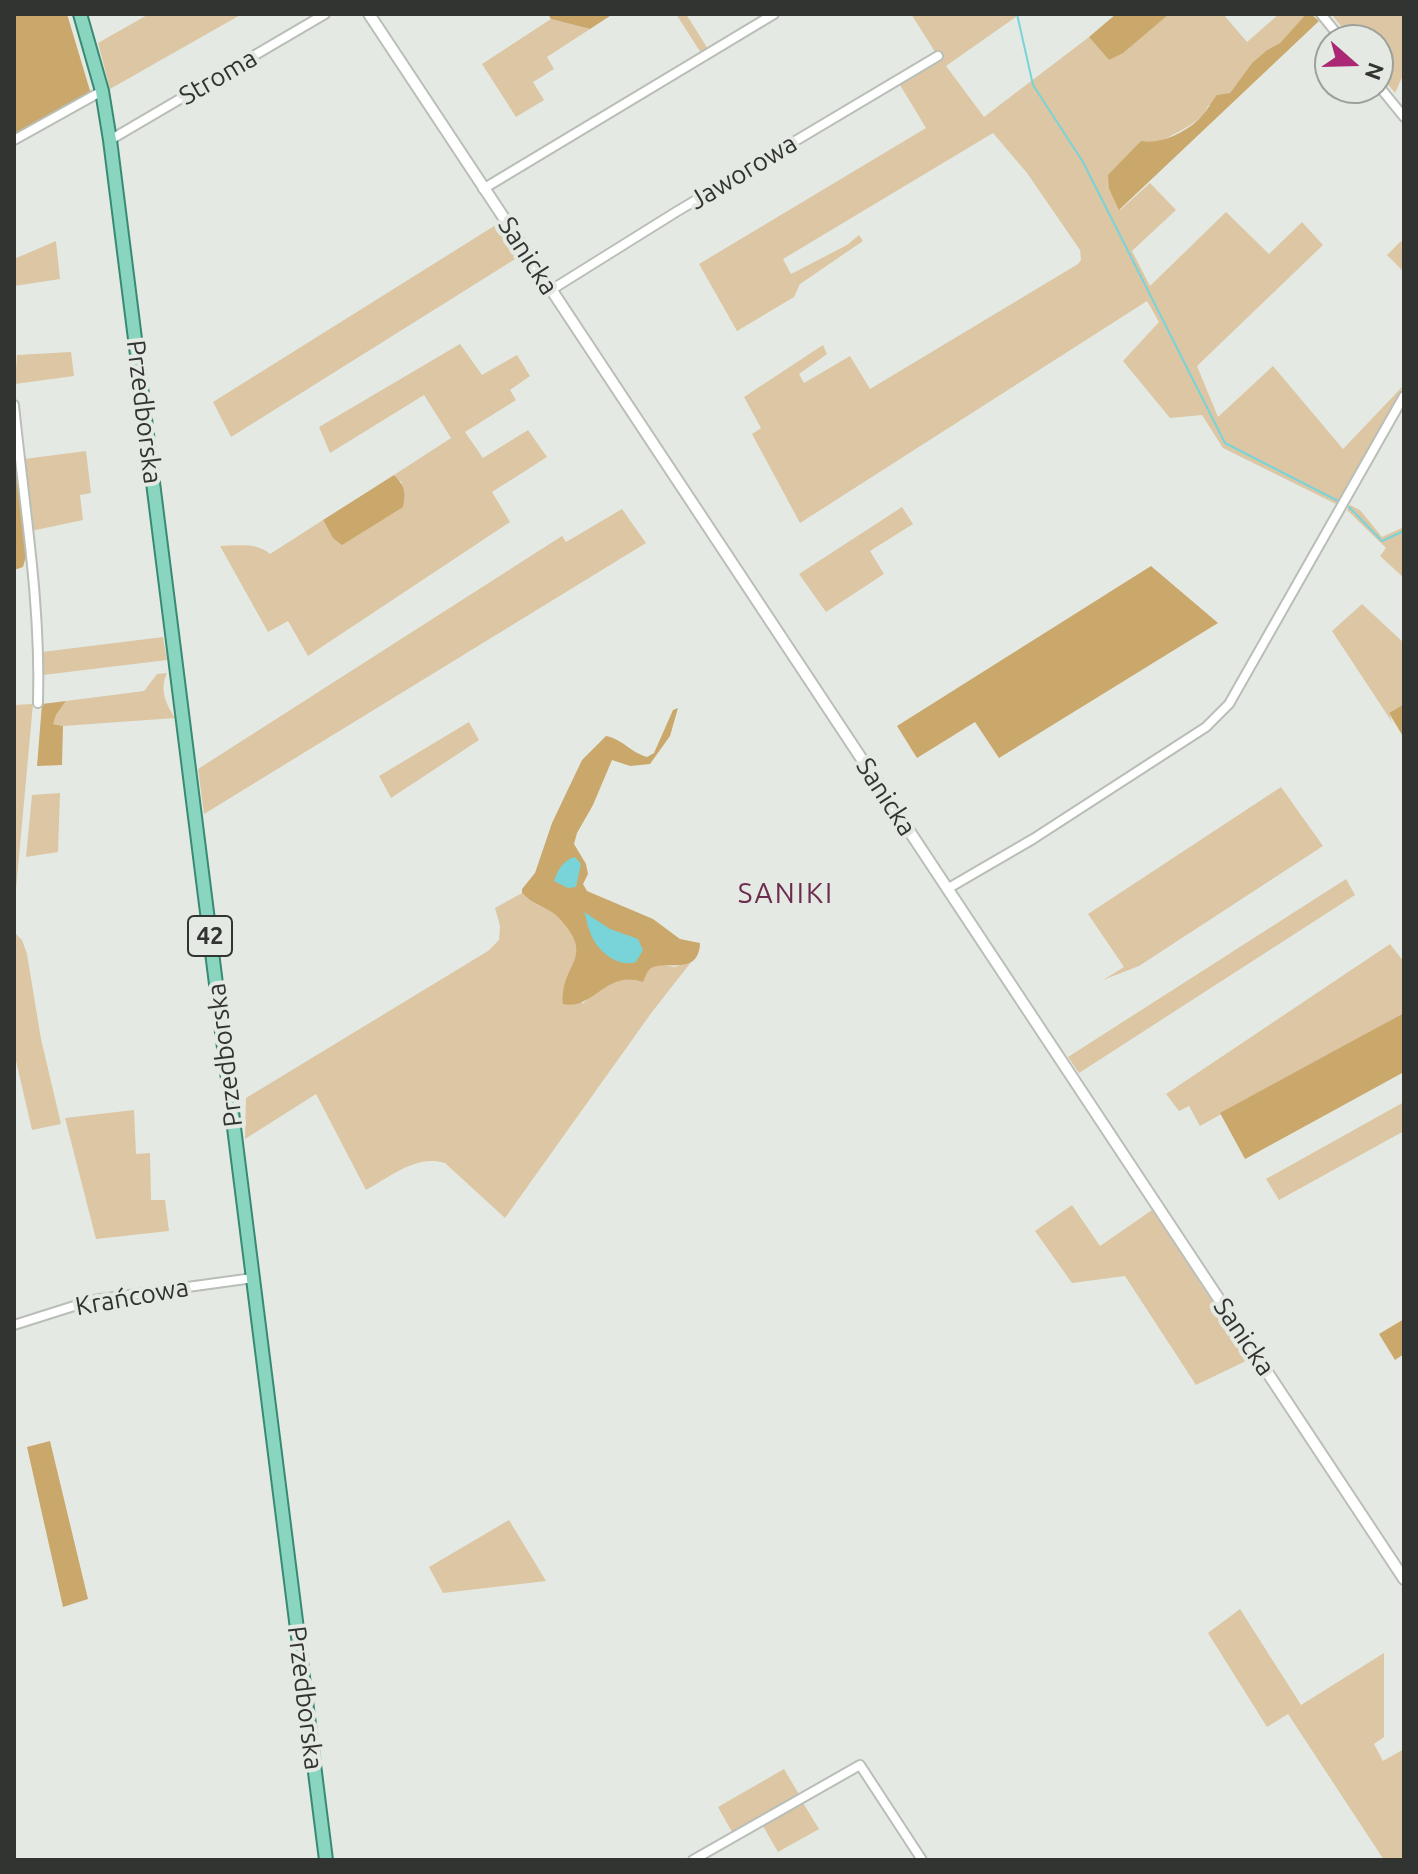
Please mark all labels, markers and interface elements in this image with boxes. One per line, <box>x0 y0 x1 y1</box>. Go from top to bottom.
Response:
north arrow <box>1314 24 1394 104</box>
street label: Stroma <box>174 42 262 112</box>
text: N <box>1361 60 1390 84</box>
street label: Jaworowa <box>684 128 802 216</box>
street label: Sanicka <box>491 211 565 301</box>
street label: Przedborska <box>120 338 168 486</box>
street label: Sanicka <box>849 752 923 842</box>
district label: SANIKI <box>738 877 834 911</box>
road number: 42 <box>188 916 232 956</box>
street label: Przedborska <box>201 981 249 1129</box>
street label: Krańcowa <box>73 1272 191 1322</box>
street label: Sanicka <box>1207 1292 1281 1382</box>
street label: Przedborska <box>281 1624 329 1772</box>

